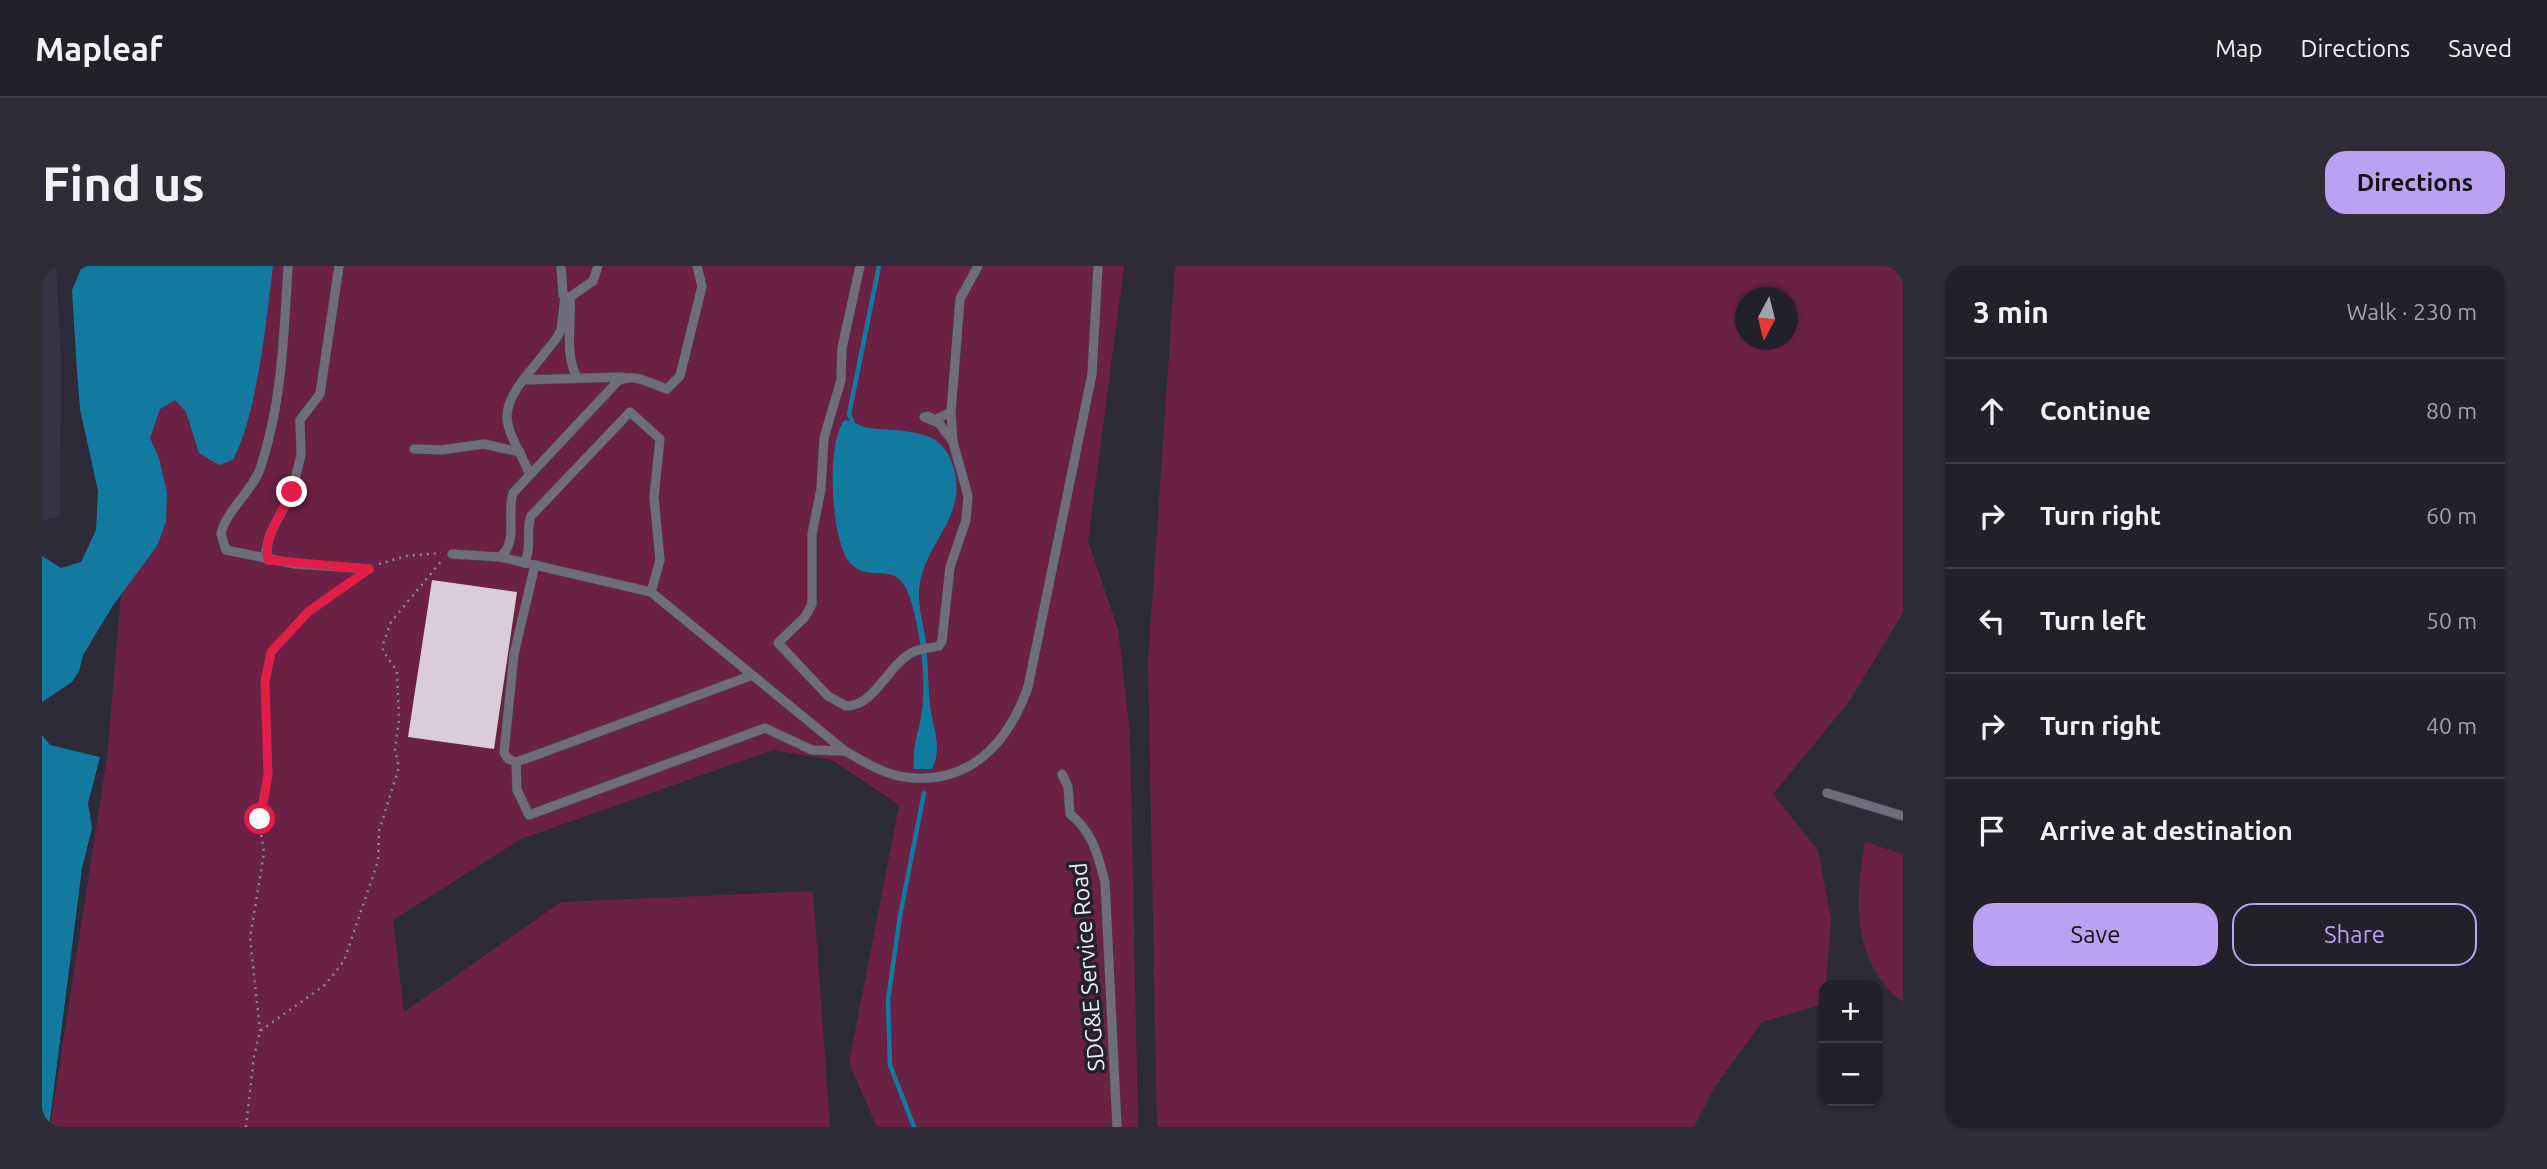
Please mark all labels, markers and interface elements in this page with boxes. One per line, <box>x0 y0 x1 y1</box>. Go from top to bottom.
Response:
text: Mapleaf <box>35 30 163 67</box>
text: Map <box>2215 35 2262 62</box>
text: Directions <box>2300 35 2410 62</box>
text: Saved <box>2448 35 2512 62</box>
button: Directions <box>2325 151 2505 214</box>
text: Find us <box>42 155 205 210</box>
north arrow <box>1735 287 1798 350</box>
text: 3 min <box>1973 295 2049 329</box>
text: Walk · 230 m <box>2346 299 2477 324</box>
icon: ahead <box>1973 392 2011 430</box>
text: Continue <box>2040 396 2151 425</box>
text: 80 m <box>2426 398 2477 423</box>
route end <box>276 476 307 507</box>
icon: right <box>1973 497 2011 535</box>
text: Turn right <box>2040 501 2161 530</box>
text: 60 m <box>2426 503 2477 528</box>
icon: left <box>1973 602 2011 640</box>
text: Turn left <box>2040 606 2146 635</box>
text: 50 m <box>2426 608 2477 633</box>
icon: right <box>1973 707 2011 745</box>
text: Turn right <box>2040 711 2161 740</box>
text: 40 m <box>2426 713 2477 738</box>
route start <box>244 803 275 834</box>
icon: arrive <box>1973 812 2011 850</box>
text: Arrive at destination <box>2040 816 2293 845</box>
street label: SDG&E Service Road <box>1065 862 1109 1072</box>
button: Save <box>1973 903 2218 966</box>
button: Share <box>2232 903 2477 966</box>
map controls <box>1819 980 1882 1106</box>
button: + <box>1819 980 1882 1043</box>
button: − <box>1819 1043 1882 1106</box>

